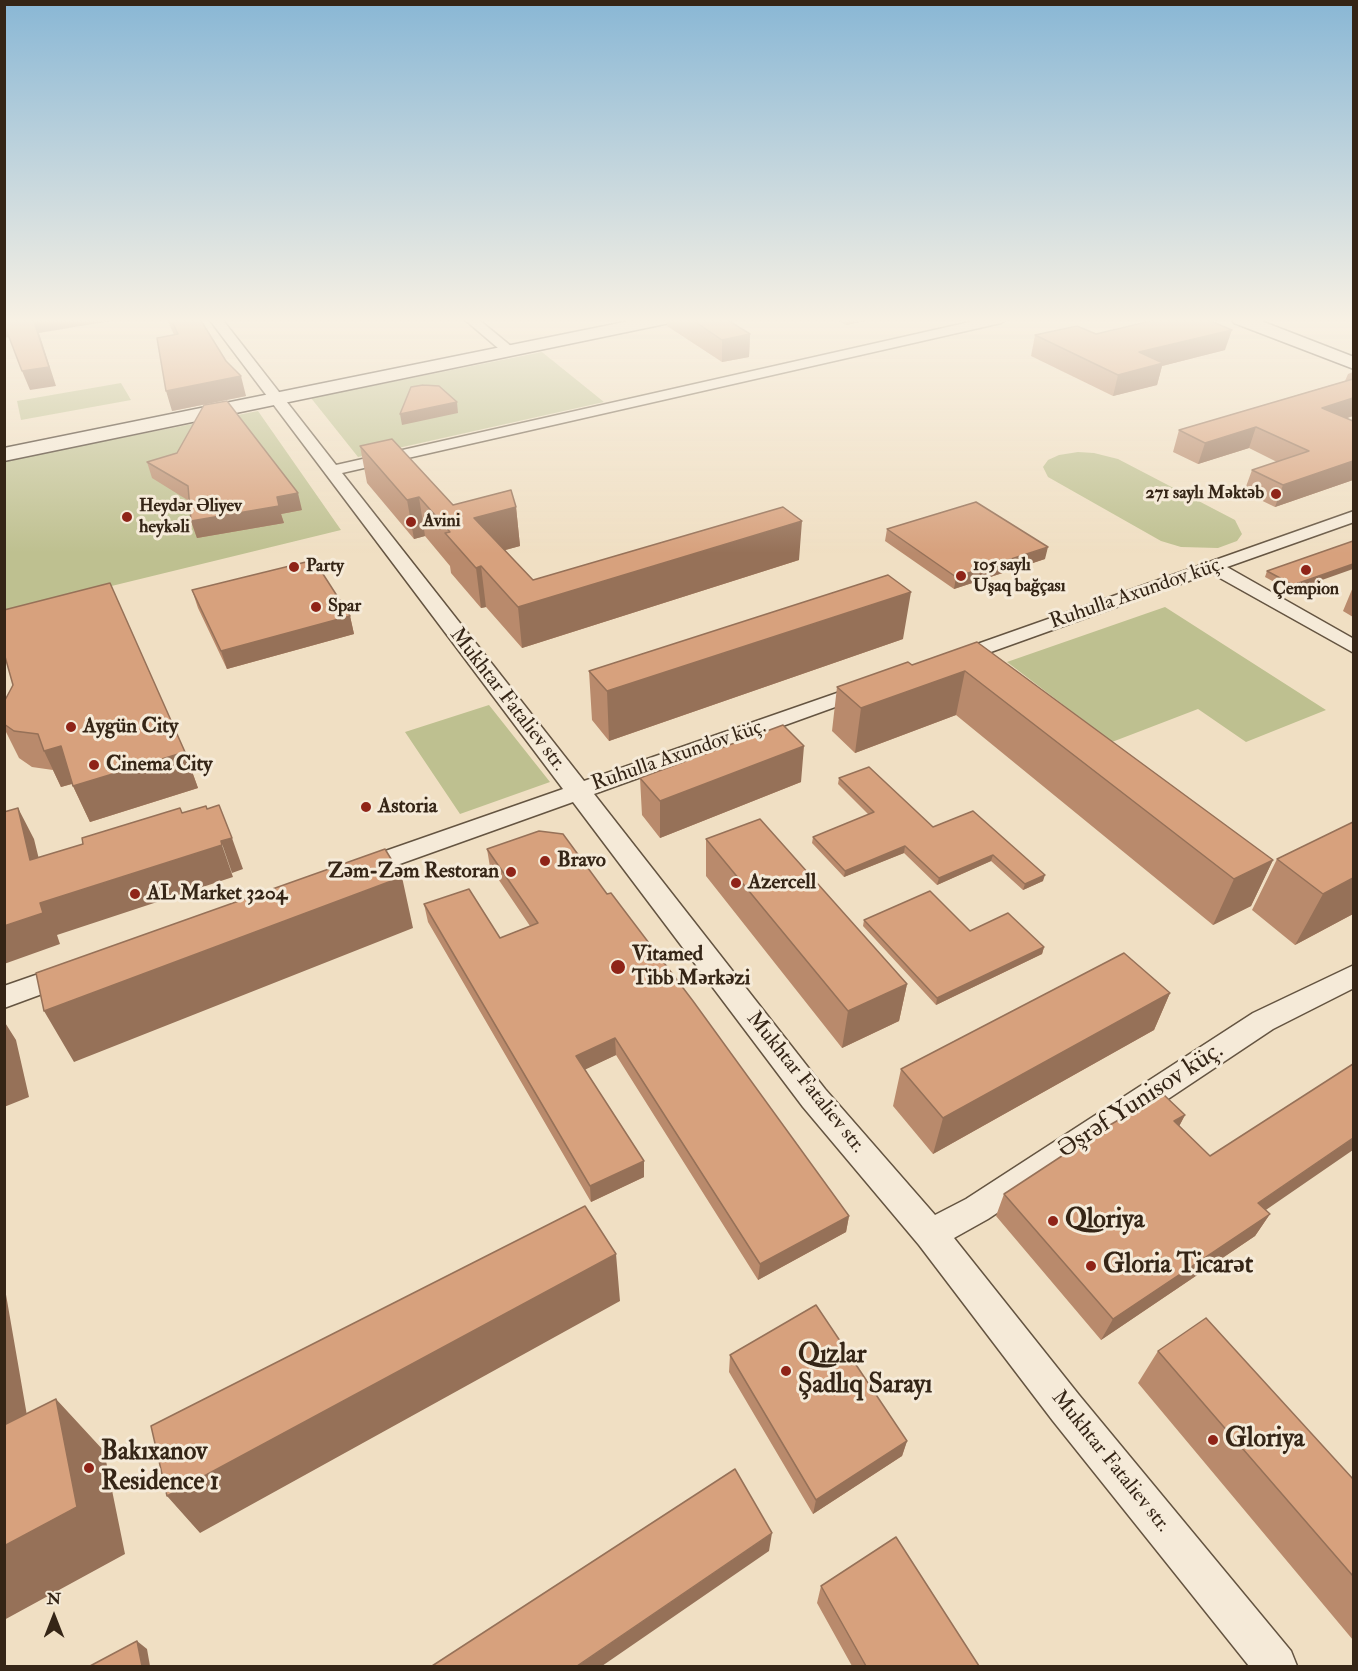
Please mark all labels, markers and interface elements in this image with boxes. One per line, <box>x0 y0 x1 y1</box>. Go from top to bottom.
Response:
place label: 271 saylı Məktəb <box>1146 483 1264 505</box>
marker: 271 saylı Məktəb <box>1269 487 1283 501</box>
place label: Heydər Əliyev heykəli <box>139 496 242 538</box>
marker: Heydər Əliyev heykəli <box>120 510 134 524</box>
place label: Avini <box>423 511 461 533</box>
marker: Avini <box>404 515 418 529</box>
street label: Ruhulla Axundov küç. <box>1047 552 1227 636</box>
place label: 105 saylı Uşaq bağçası <box>973 555 1066 598</box>
place label: Party <box>306 556 344 578</box>
marker: Party <box>287 560 301 574</box>
marker: Çempion <box>1299 563 1313 577</box>
marker: 105 saylı Uşaq bağçası <box>954 569 968 583</box>
place label: Çempion <box>1273 579 1339 601</box>
place label: Spar <box>328 596 361 618</box>
marker: Spar <box>309 600 323 614</box>
street label: Mukhtar Fataliev str. <box>443 623 571 777</box>
place label: Aygün City <box>83 714 178 740</box>
street label: Ruhulla Axundov küç. <box>589 714 769 798</box>
marker: Aygün City <box>64 720 78 734</box>
place label: Cinema City <box>106 752 212 778</box>
marker: Cinema City <box>87 758 101 772</box>
place label: Astoria <box>378 794 437 820</box>
marker: Astoria <box>359 800 373 814</box>
place label: Bravo <box>557 848 606 874</box>
marker: Bravo <box>538 854 552 868</box>
place label: Zəm-Zəm Restoran <box>328 859 499 885</box>
marker: Zəm-Zəm Restoran <box>504 865 518 879</box>
place label: Azercell <box>748 870 816 896</box>
marker: Azercell <box>729 876 743 890</box>
place label: AL Market 3204 <box>147 881 287 907</box>
marker: AL Market 3204 <box>128 887 142 901</box>
place label: Vitamed Tibb Mərkəzi <box>632 942 750 992</box>
marker: Vitamed Tibb Mərkəzi <box>609 958 627 976</box>
street label: Mukhtar Fataliev str. <box>740 1007 870 1159</box>
street label: Əşrəf Yunisov küç. <box>1052 1036 1230 1166</box>
place label: Qloriya <box>1065 1205 1144 1237</box>
marker: Qloriya <box>1046 1214 1060 1228</box>
place label: Gloria Ticarət <box>1103 1250 1253 1282</box>
marker: Gloria Ticarət <box>1084 1259 1098 1273</box>
place label: Qızlar Şadlıq Sarayı <box>798 1340 932 1402</box>
marker: Qızlar Şadlıq Sarayı <box>779 1364 793 1378</box>
street label: Mukhtar Fataliev str. <box>1045 1386 1175 1538</box>
place label: Gloriya <box>1225 1424 1304 1456</box>
marker: Gloriya <box>1206 1433 1220 1447</box>
place label: Bakıxanov Residence 1 <box>101 1437 219 1498</box>
marker: Bakıxanov Residence 1 <box>82 1461 96 1475</box>
north arrow <box>24 1587 84 1647</box>
text: N <box>47 1589 61 1609</box>

